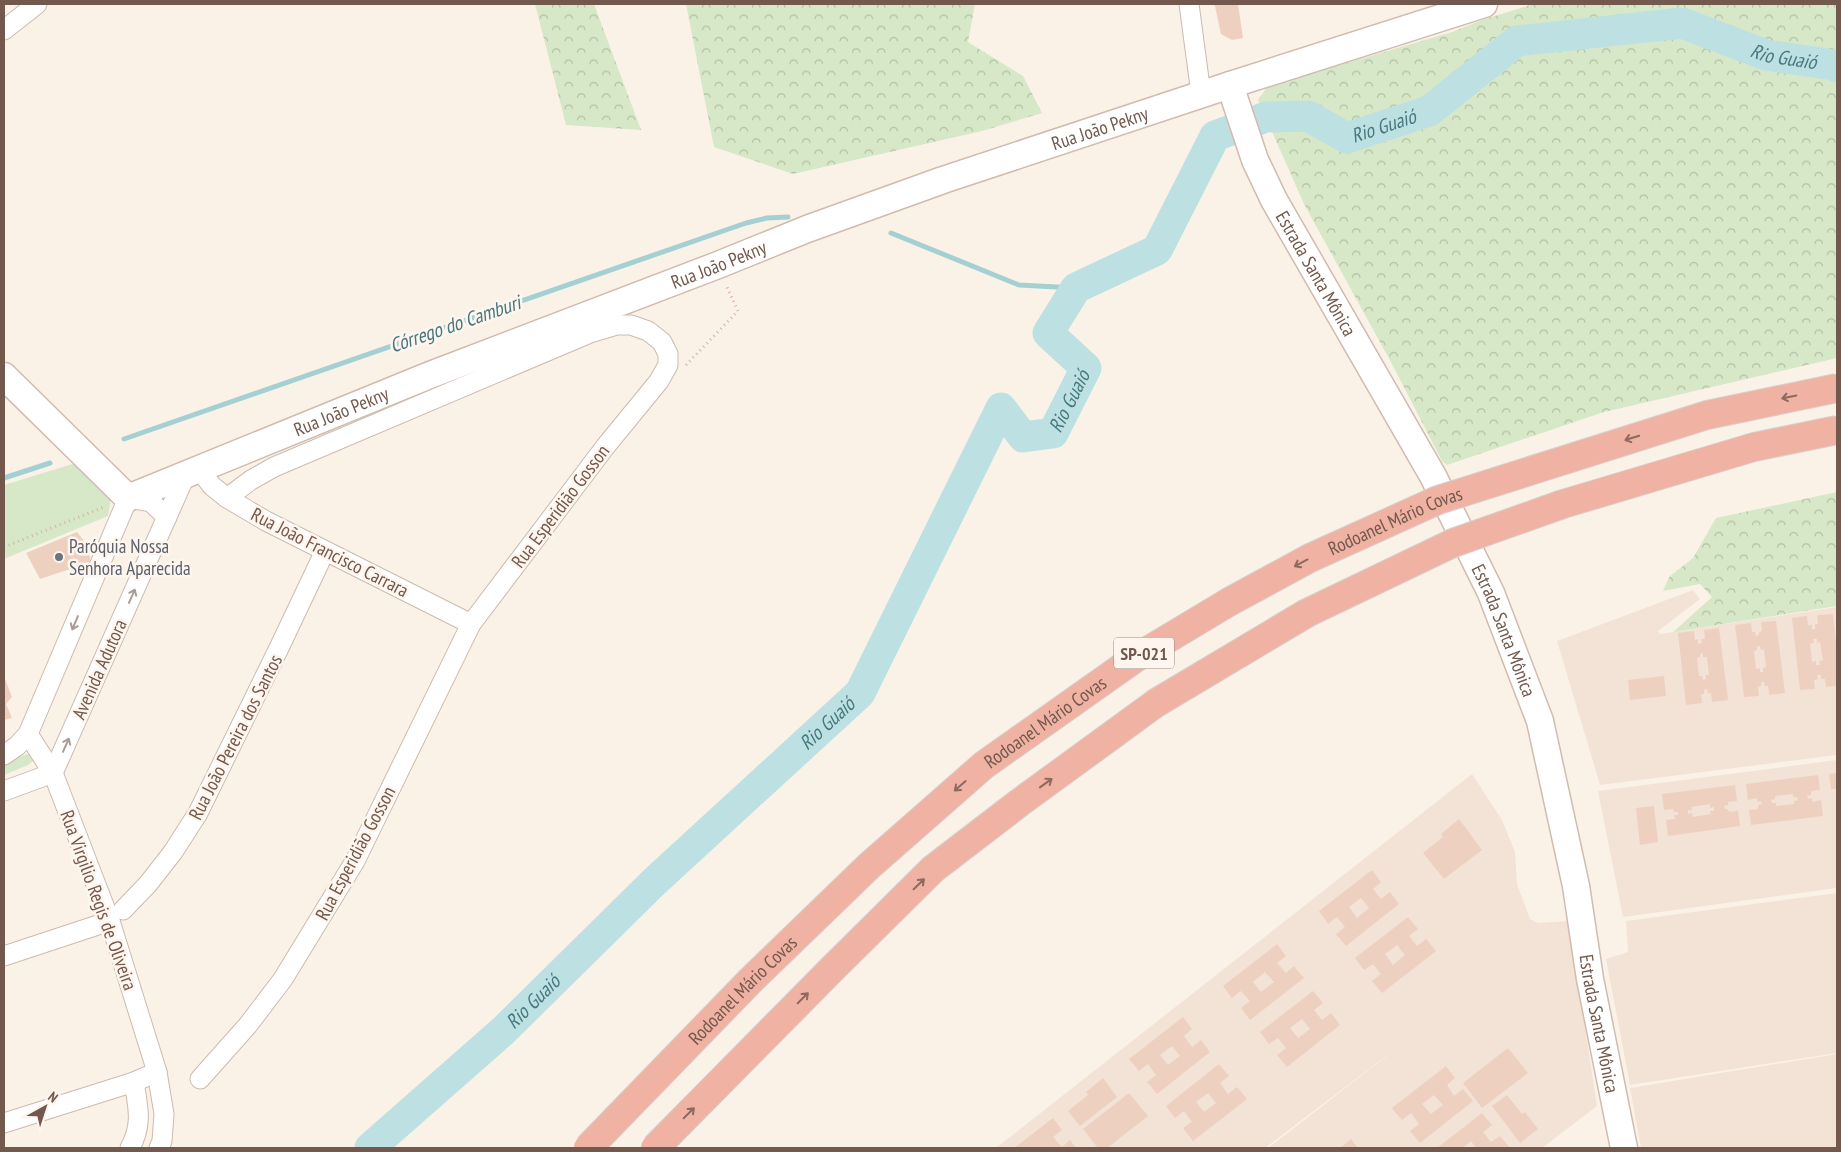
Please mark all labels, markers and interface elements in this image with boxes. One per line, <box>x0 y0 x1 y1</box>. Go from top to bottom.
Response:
water label: Rio Guaió <box>1747 37 1820 75</box>
street label: Rua João Pekny <box>1048 101 1152 155</box>
water label: Rio Guaió <box>1348 103 1420 149</box>
street label: Estrada Santa Mônica <box>1271 206 1362 340</box>
street label: Rua João Pekny <box>667 234 770 294</box>
water label: Córrego do Camburi <box>386 289 526 359</box>
water label: Rio Guaió <box>1042 365 1096 437</box>
street label: Rua João Pekny <box>290 381 393 441</box>
one-way arrow <box>1782 393 1798 402</box>
one-way arrow <box>1625 433 1641 443</box>
street label: Rua Esperidião Gosson <box>506 440 614 572</box>
street label: Rodoanel Mário Covas <box>1324 481 1465 560</box>
street label: Rua João Francisco Carrara <box>247 502 413 602</box>
place label: Paróquia Nossa Senhora Aparecida <box>69 534 191 580</box>
marker: Paróquia Nossa Senhora Aparecida <box>53 551 65 563</box>
one-way arrow <box>1294 559 1309 568</box>
street label: Estrada Santa Mônica <box>1467 560 1541 700</box>
one-way arrow <box>127 589 137 604</box>
street label: Avenida Adutora <box>66 615 132 723</box>
one-way arrow <box>69 615 79 630</box>
road number: SP-021 <box>1114 638 1174 668</box>
street label: Rua João Pereira dos Santos <box>183 650 287 824</box>
street label: Rodoanel Mário Covas <box>979 670 1111 773</box>
water label: Rio Guaió <box>794 690 861 755</box>
one-way arrow <box>62 738 71 753</box>
one-way arrow <box>1039 778 1053 788</box>
one-way arrow <box>954 780 967 791</box>
street label: Rua Esperidião Gosson <box>310 782 400 924</box>
street label: Rua Virgilio Regis de Oliveira <box>55 807 143 993</box>
one-way arrow <box>912 878 924 890</box>
street label: Rodoanel Mário Covas <box>683 930 802 1050</box>
street label: Estrada Santa Mônica <box>1574 953 1625 1095</box>
water label: Rio Guaió <box>500 968 567 1034</box>
one-way arrow <box>797 992 809 1004</box>
north arrow <box>20 1082 70 1132</box>
text: N <box>45 1088 62 1106</box>
one-way arrow <box>683 1107 695 1120</box>

